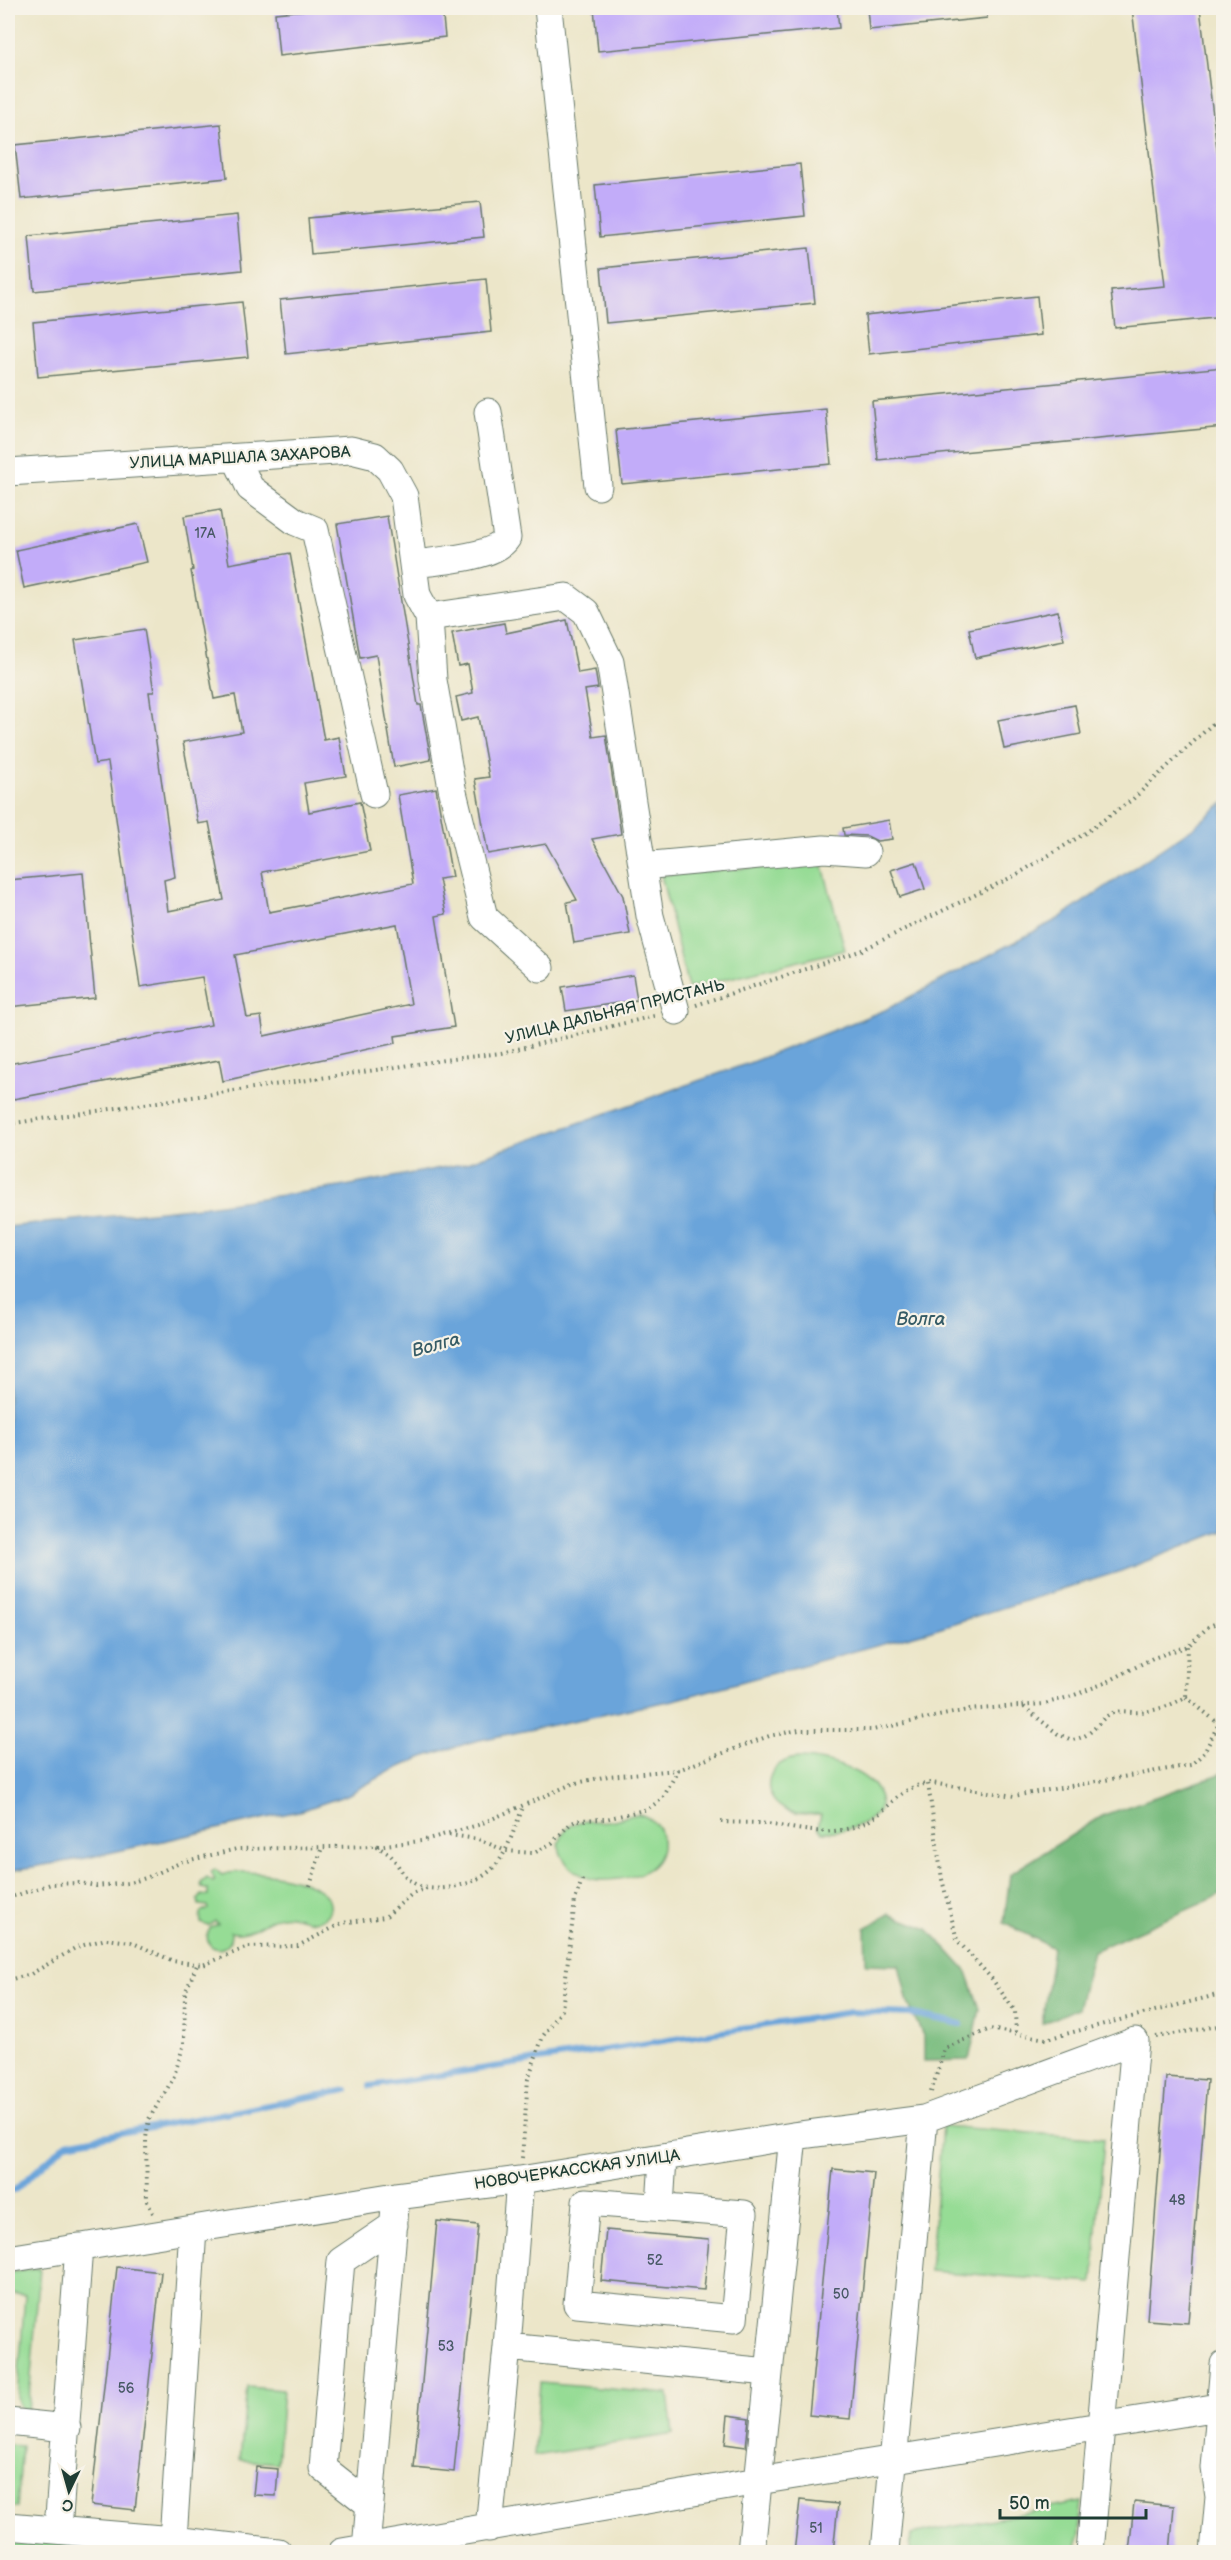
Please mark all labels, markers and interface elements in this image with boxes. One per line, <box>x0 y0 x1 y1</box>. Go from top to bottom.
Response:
street label: УЛИЦА МАРШАЛА ЗАХАРОВА <box>129 443 351 473</box>
house number: 17А <box>195 525 216 542</box>
street label: УЛИЦА ДАЛЬНЯЯ ПРИСТАНЬ <box>503 975 727 1048</box>
water label: Волга <box>897 1309 945 1330</box>
water label: Волга <box>410 1329 462 1361</box>
street label: НОВОЧЕРКАССКАЯ УЛИЦА <box>473 2146 681 2194</box>
house number: 48 <box>1169 2192 1185 2209</box>
house number: 52 <box>647 2252 664 2269</box>
house number: 50 <box>833 2286 849 2303</box>
house number: 53 <box>438 2338 454 2355</box>
house number: 56 <box>118 2380 135 2397</box>
north arrow <box>39 2461 99 2521</box>
scale bar <box>1000 2482 1146 2520</box>
text: 50 m <box>1009 2493 1050 2514</box>
text: С <box>61 2494 74 2514</box>
house number: 51 <box>809 2520 823 2537</box>

